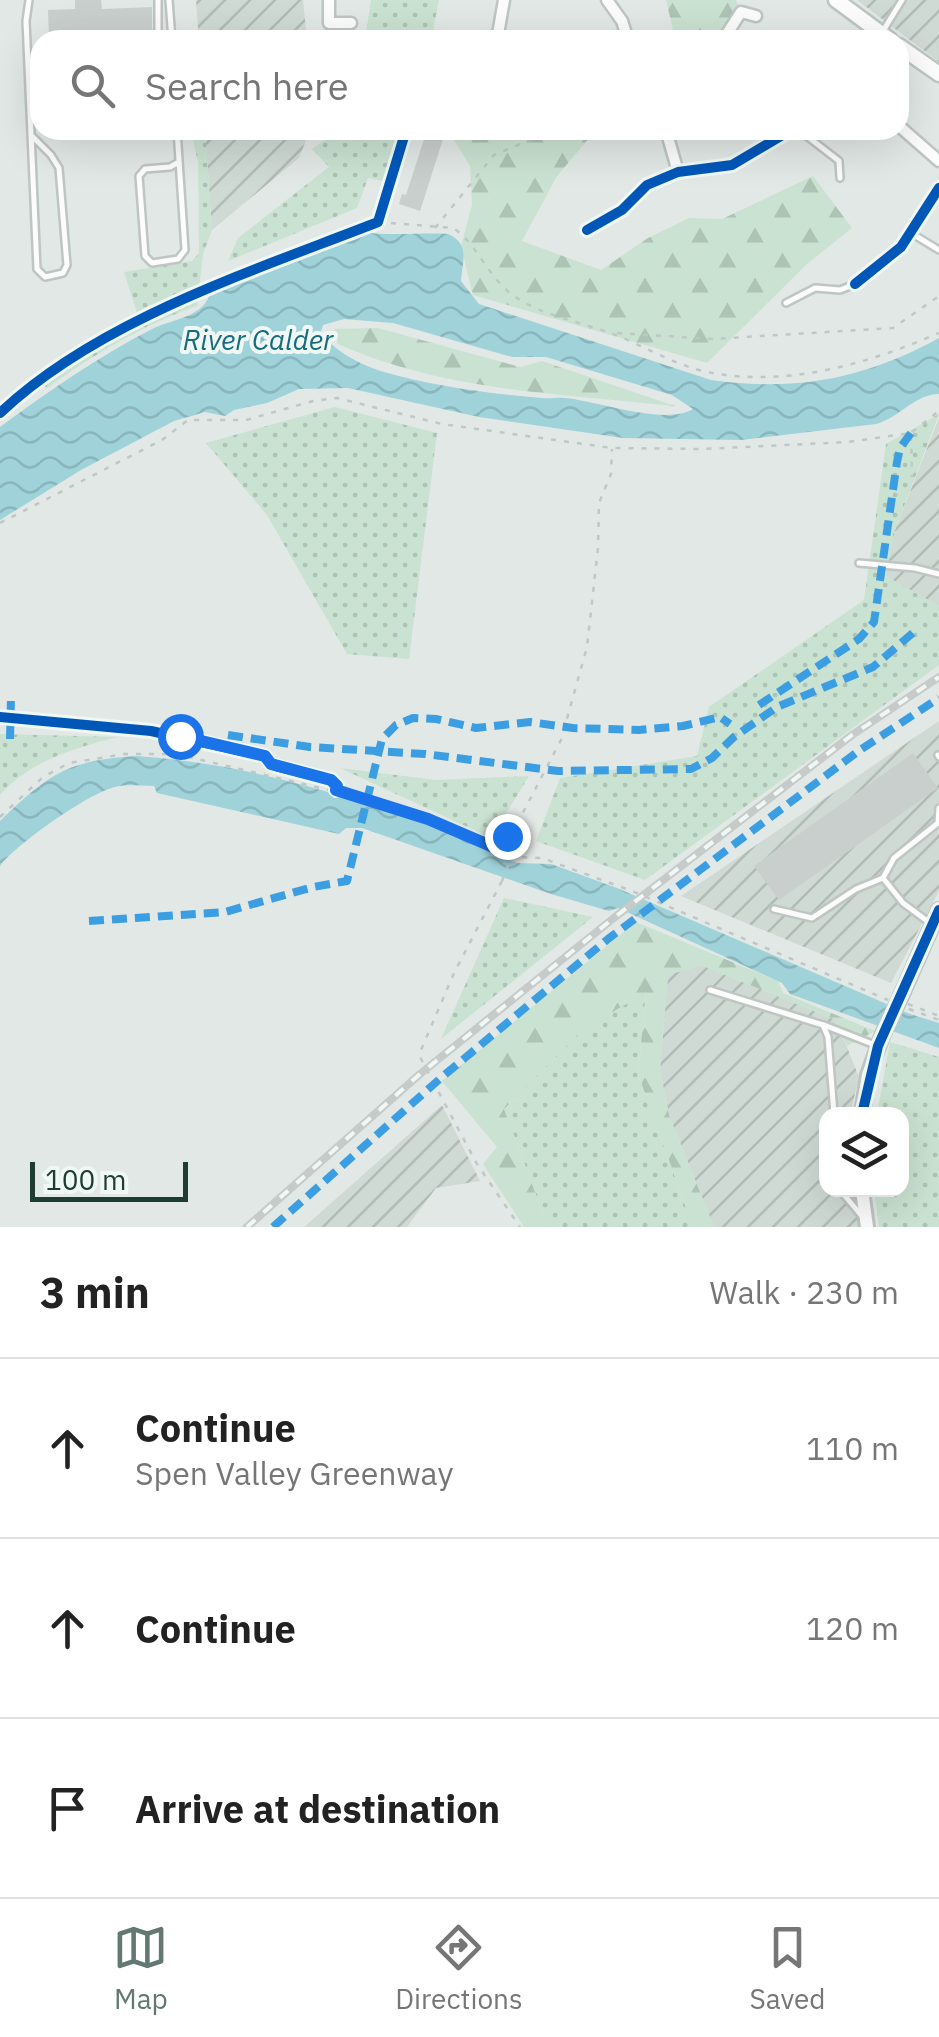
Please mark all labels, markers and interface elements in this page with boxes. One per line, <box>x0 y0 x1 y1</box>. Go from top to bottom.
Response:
search box <box>30 30 909 140</box>
icon: search <box>65 58 120 113</box>
text: Search here <box>145 61 349 110</box>
water label: River Calder <box>183 321 334 358</box>
route start <box>158 714 204 760</box>
route end <box>485 814 531 860</box>
map controls <box>819 1107 909 1197</box>
button: layers <box>819 1107 909 1197</box>
scale bar <box>30 1157 188 1202</box>
text: 100 m <box>45 1161 126 1198</box>
text: 3 min <box>40 1265 150 1320</box>
text: Walk · 230 m <box>710 1271 899 1313</box>
text: Continue <box>135 1403 296 1452</box>
icon: ahead <box>40 1421 95 1476</box>
text: 110 m <box>806 1427 899 1469</box>
text: Spen Valley Greenway <box>135 1452 453 1494</box>
icon: ahead <box>40 1601 95 1656</box>
text: Continue <box>135 1604 296 1653</box>
text: 120 m <box>806 1607 899 1649</box>
icon: arrive <box>40 1781 95 1836</box>
text: Arrive at destination <box>135 1784 500 1833</box>
tab: Map <box>113 1920 168 2017</box>
tab: Directions <box>395 1920 523 2017</box>
tab: Saved <box>749 1920 826 2017</box>

